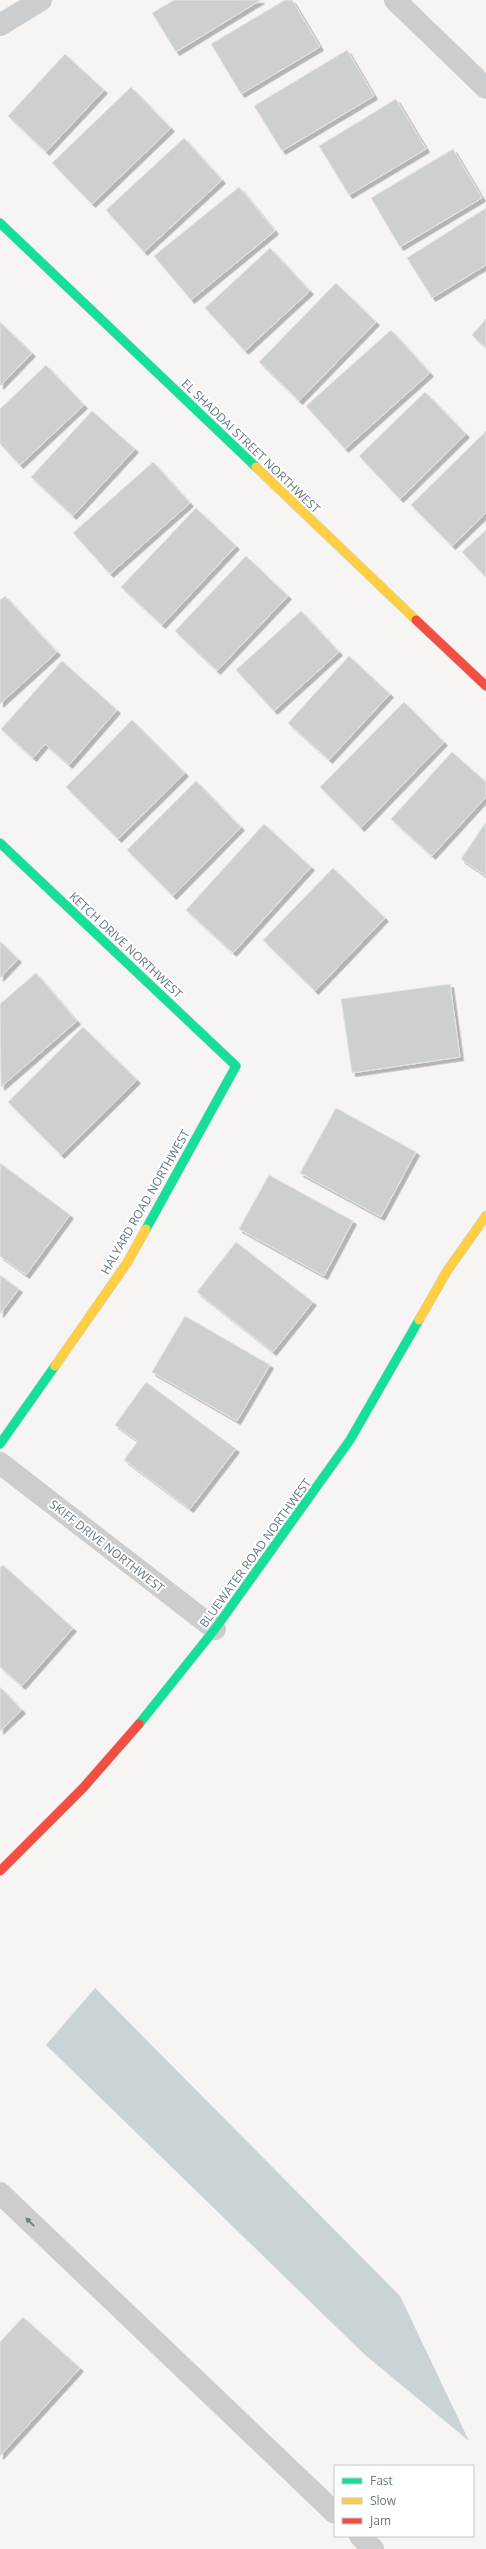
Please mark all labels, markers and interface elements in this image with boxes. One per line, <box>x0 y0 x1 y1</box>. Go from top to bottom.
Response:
street label: EL SHADDAI STREET NORTHWEST <box>178 375 324 517</box>
street label: KETCH DRIVE NORTHWEST <box>66 888 186 1002</box>
street label: HALYARD ROAD NORTHWEST <box>96 1126 194 1278</box>
street label: BLUEWATER ROAD NORTHWEST <box>195 1475 315 1631</box>
street label: SKIFF DRIVE NORTHWEST <box>46 1496 168 1596</box>
one-way arrow <box>25 2217 35 2227</box>
legend <box>334 2465 474 2537</box>
text: Fast <box>370 2472 393 2489</box>
text: Slow <box>370 2492 397 2509</box>
text: Jam <box>369 2512 391 2529</box>

